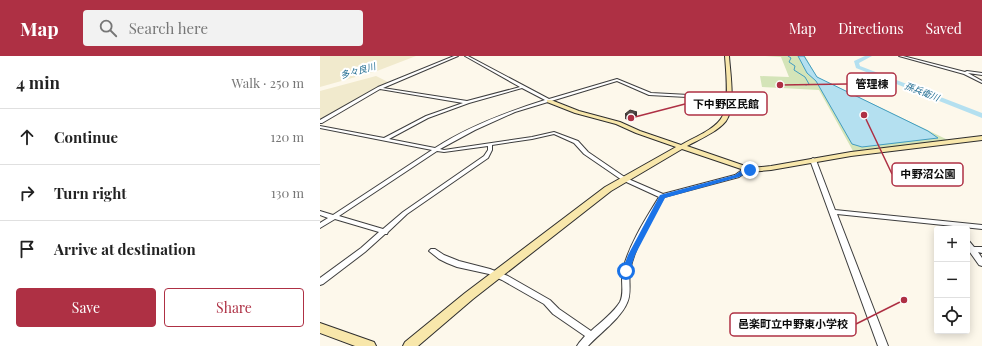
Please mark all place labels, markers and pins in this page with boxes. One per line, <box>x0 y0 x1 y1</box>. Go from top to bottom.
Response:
callout: 管理棟 <box>847 73 896 96</box>
callout: 下中野区民館 <box>685 92 767 115</box>
callout: 中野沼公園 <box>892 163 963 186</box>
callout: 邑楽町立中野東小学校 <box>730 313 856 336</box>

